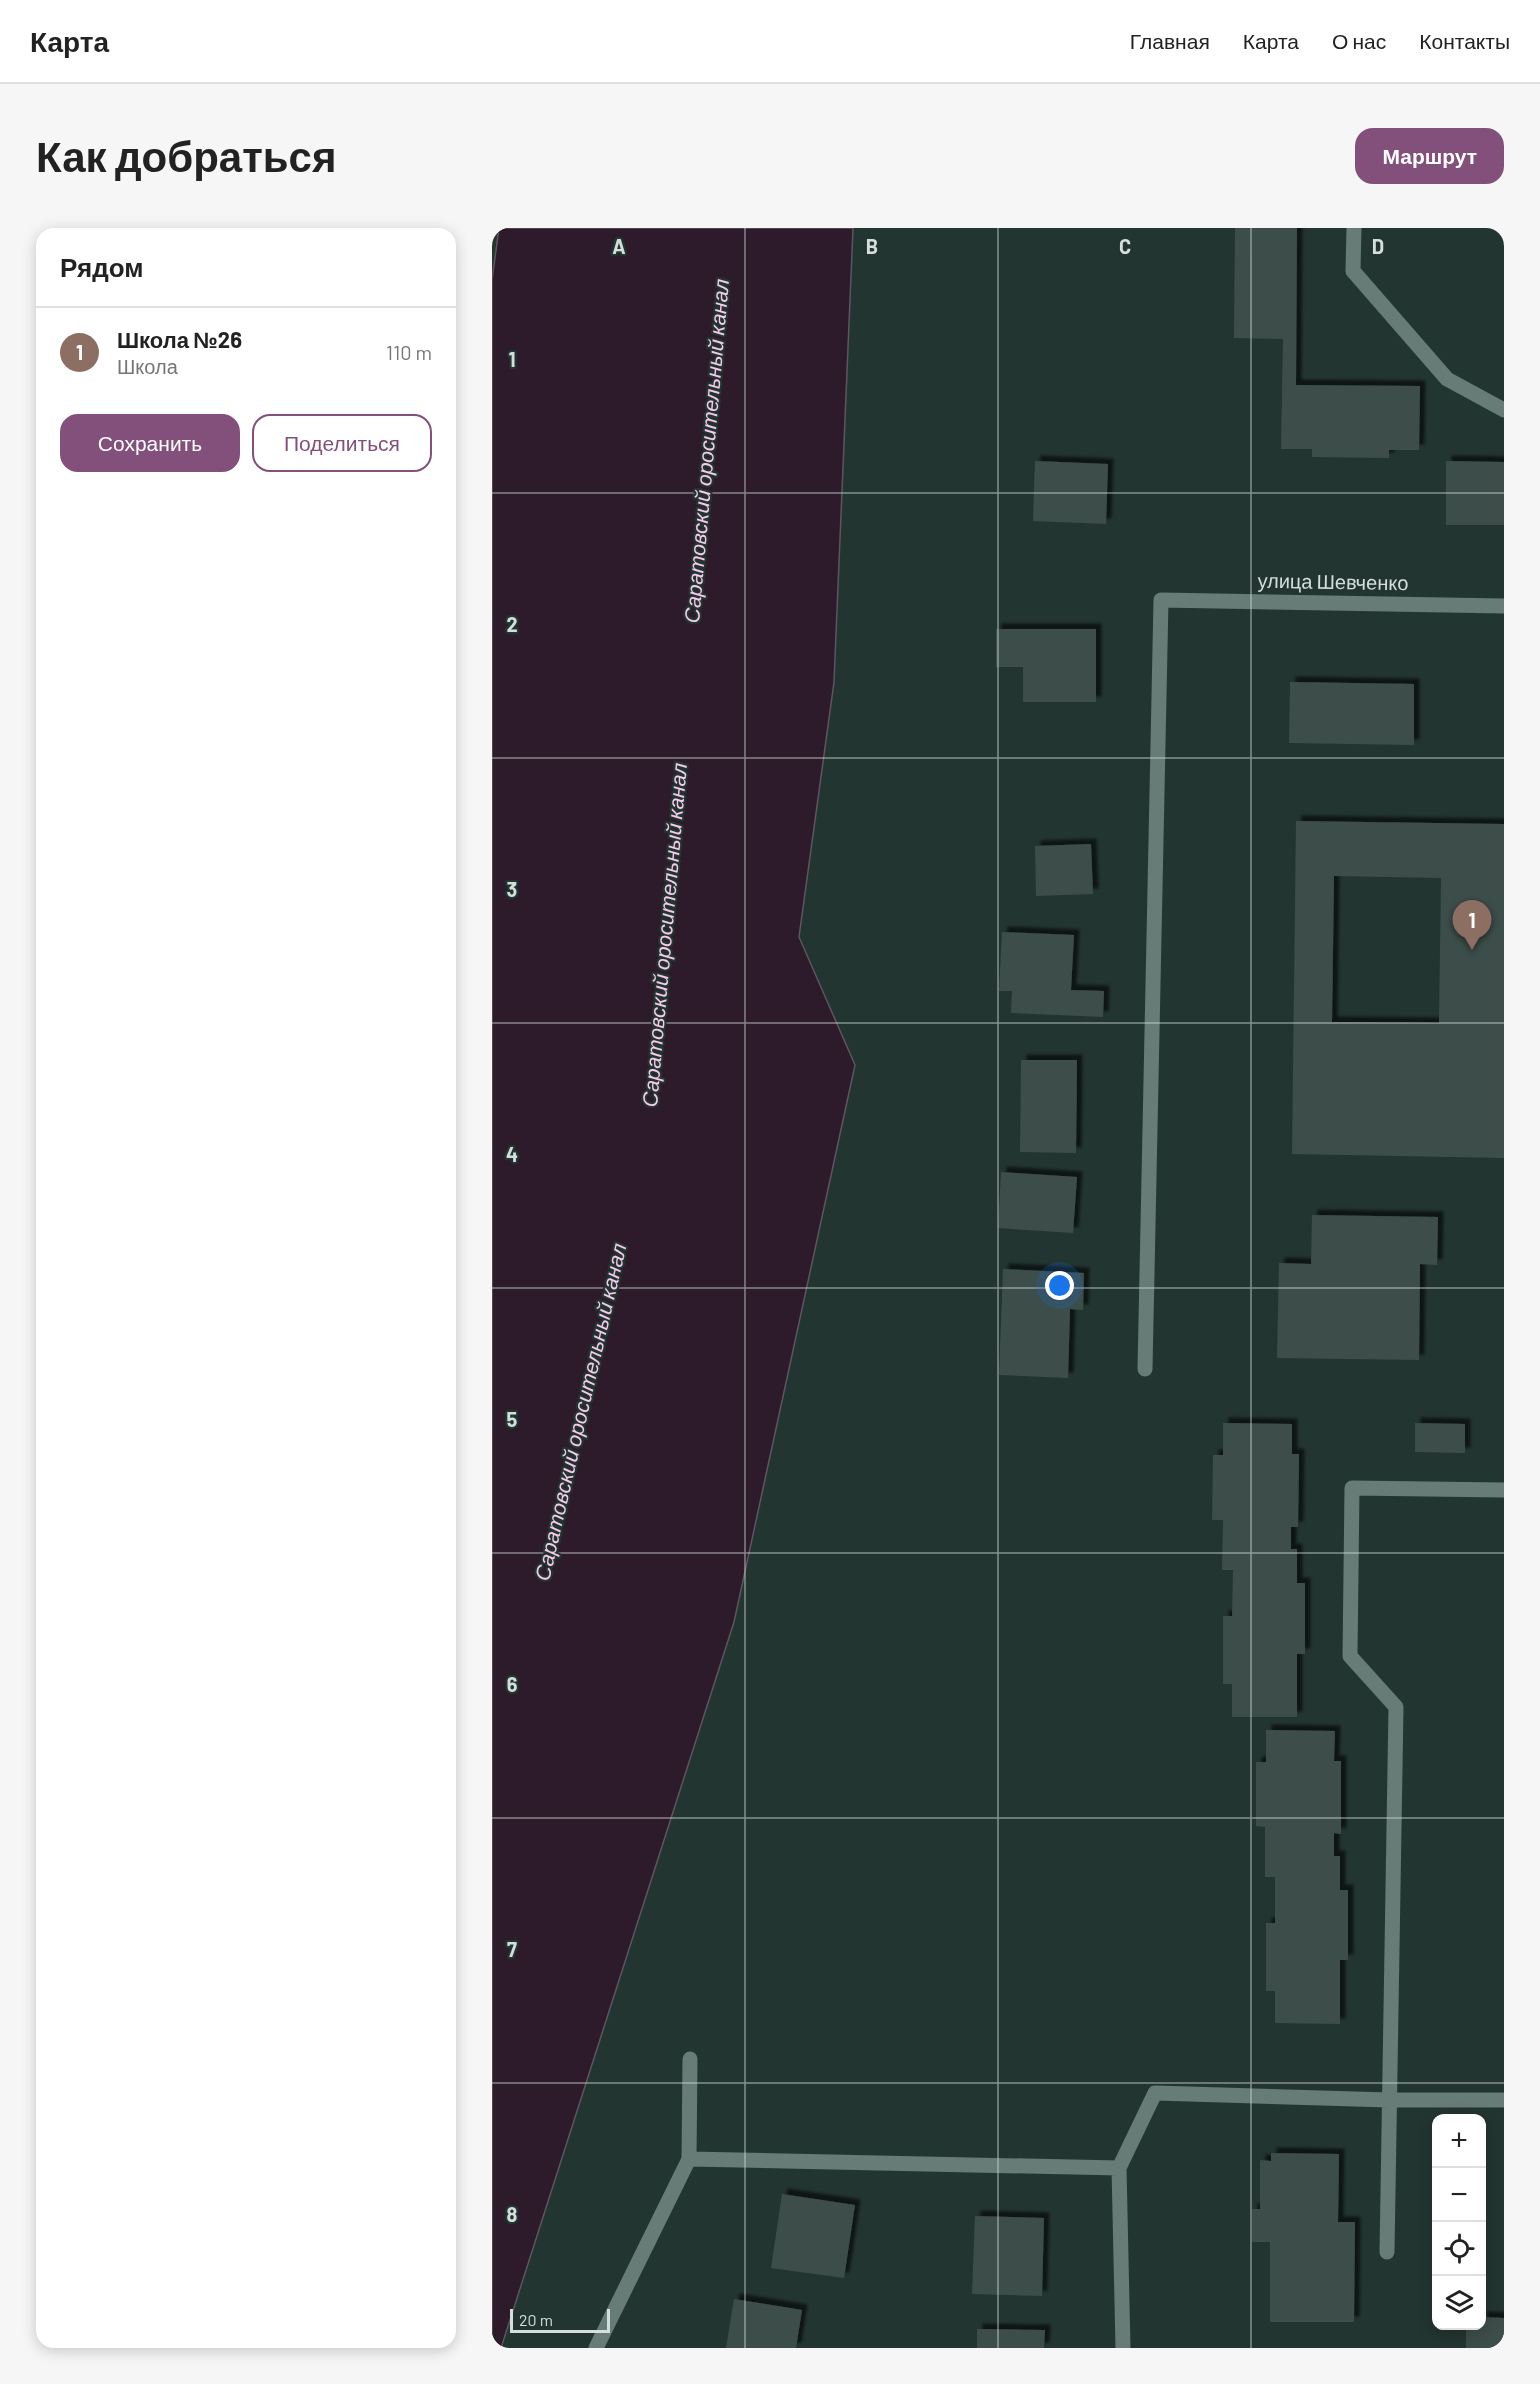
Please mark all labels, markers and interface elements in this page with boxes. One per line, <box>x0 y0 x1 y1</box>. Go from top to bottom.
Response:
text: Карта <box>30 24 109 58</box>
text: Главная <box>1130 28 1210 53</box>
text: Карта <box>1243 28 1299 53</box>
text: О нас <box>1332 28 1386 53</box>
text: Контакты <box>1419 28 1510 53</box>
button: Маршрут <box>1355 128 1504 184</box>
text: Как добраться <box>36 130 336 180</box>
text: A <box>612 234 626 258</box>
text: B <box>866 234 878 258</box>
text: C <box>1119 234 1131 258</box>
text: D <box>1372 234 1384 258</box>
text: Рядом <box>60 251 143 282</box>
water label: Саратовский оросительный канал <box>678 278 733 624</box>
text: Школа №26 <box>117 326 242 352</box>
text: 1 <box>76 340 83 364</box>
text: 110 m <box>386 340 432 364</box>
text: 1 <box>508 347 516 371</box>
text: Школа <box>117 354 178 378</box>
button: Сохранить <box>60 414 240 472</box>
button: Поделиться <box>252 414 432 472</box>
street label: улица Шевченко <box>1257 568 1409 594</box>
text: 2 <box>506 612 518 636</box>
water label: Саратовский оросительный канал <box>636 762 691 1108</box>
text: 3 <box>507 877 517 901</box>
pin: 1 <box>1452 900 1492 950</box>
text: 4 <box>506 1142 518 1166</box>
water label: Саратовский оросительный канал <box>528 1240 631 1583</box>
your location <box>1045 1271 1074 1300</box>
text: 5 <box>507 1407 518 1431</box>
text: 6 <box>507 1672 518 1696</box>
text: 7 <box>507 1937 517 1961</box>
map controls <box>1432 2114 1486 2330</box>
button: + <box>1432 2114 1486 2168</box>
button: − <box>1432 2168 1486 2222</box>
text: 8 <box>507 2202 518 2226</box>
button: locate <box>1432 2222 1486 2276</box>
button: layers <box>1432 2276 1486 2330</box>
scale bar <box>510 2306 610 2334</box>
text: 20 m <box>519 2310 553 2329</box>

